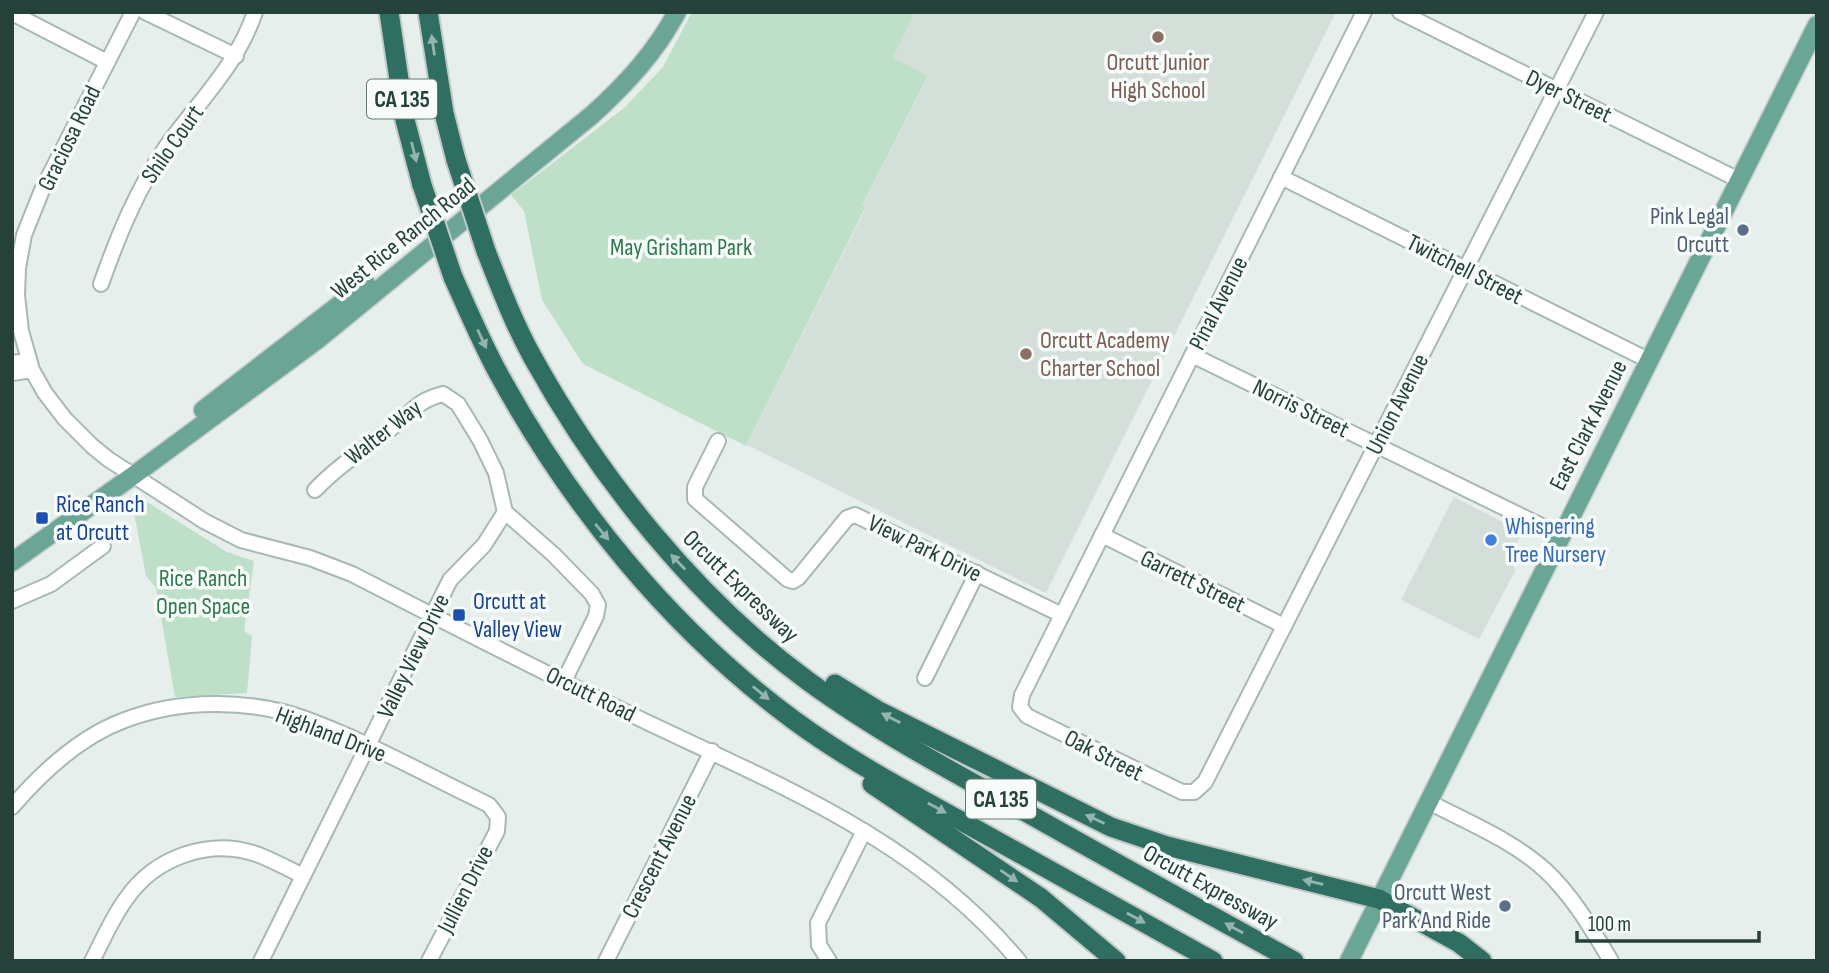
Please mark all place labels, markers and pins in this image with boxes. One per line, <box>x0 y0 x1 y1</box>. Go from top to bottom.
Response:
marker: Orcutt Junior High School <box>1150 29 1166 45</box>
place label: Orcutt Junior High School <box>1107 48 1210 105</box>
place label: Pink Legal Orcutt <box>1650 202 1729 259</box>
marker: Pink Legal Orcutt <box>1735 222 1751 238</box>
place label: Orcutt Academy Charter School <box>1040 326 1170 383</box>
marker: Orcutt Academy Charter School <box>1018 346 1034 362</box>
place label: Rice Ranch at Orcutt <box>56 490 145 547</box>
marker: Rice Ranch at Orcutt <box>34 510 50 526</box>
place label: Whispering Tree Nursery <box>1505 512 1606 569</box>
marker: Whispering Tree Nursery <box>1483 532 1499 548</box>
place label: Orcutt at Valley View <box>473 587 562 644</box>
marker: Orcutt at Valley View <box>451 607 467 623</box>
place label: Orcutt West Park And Ride <box>1382 878 1491 935</box>
marker: Orcutt West Park And Ride <box>1497 898 1513 914</box>

